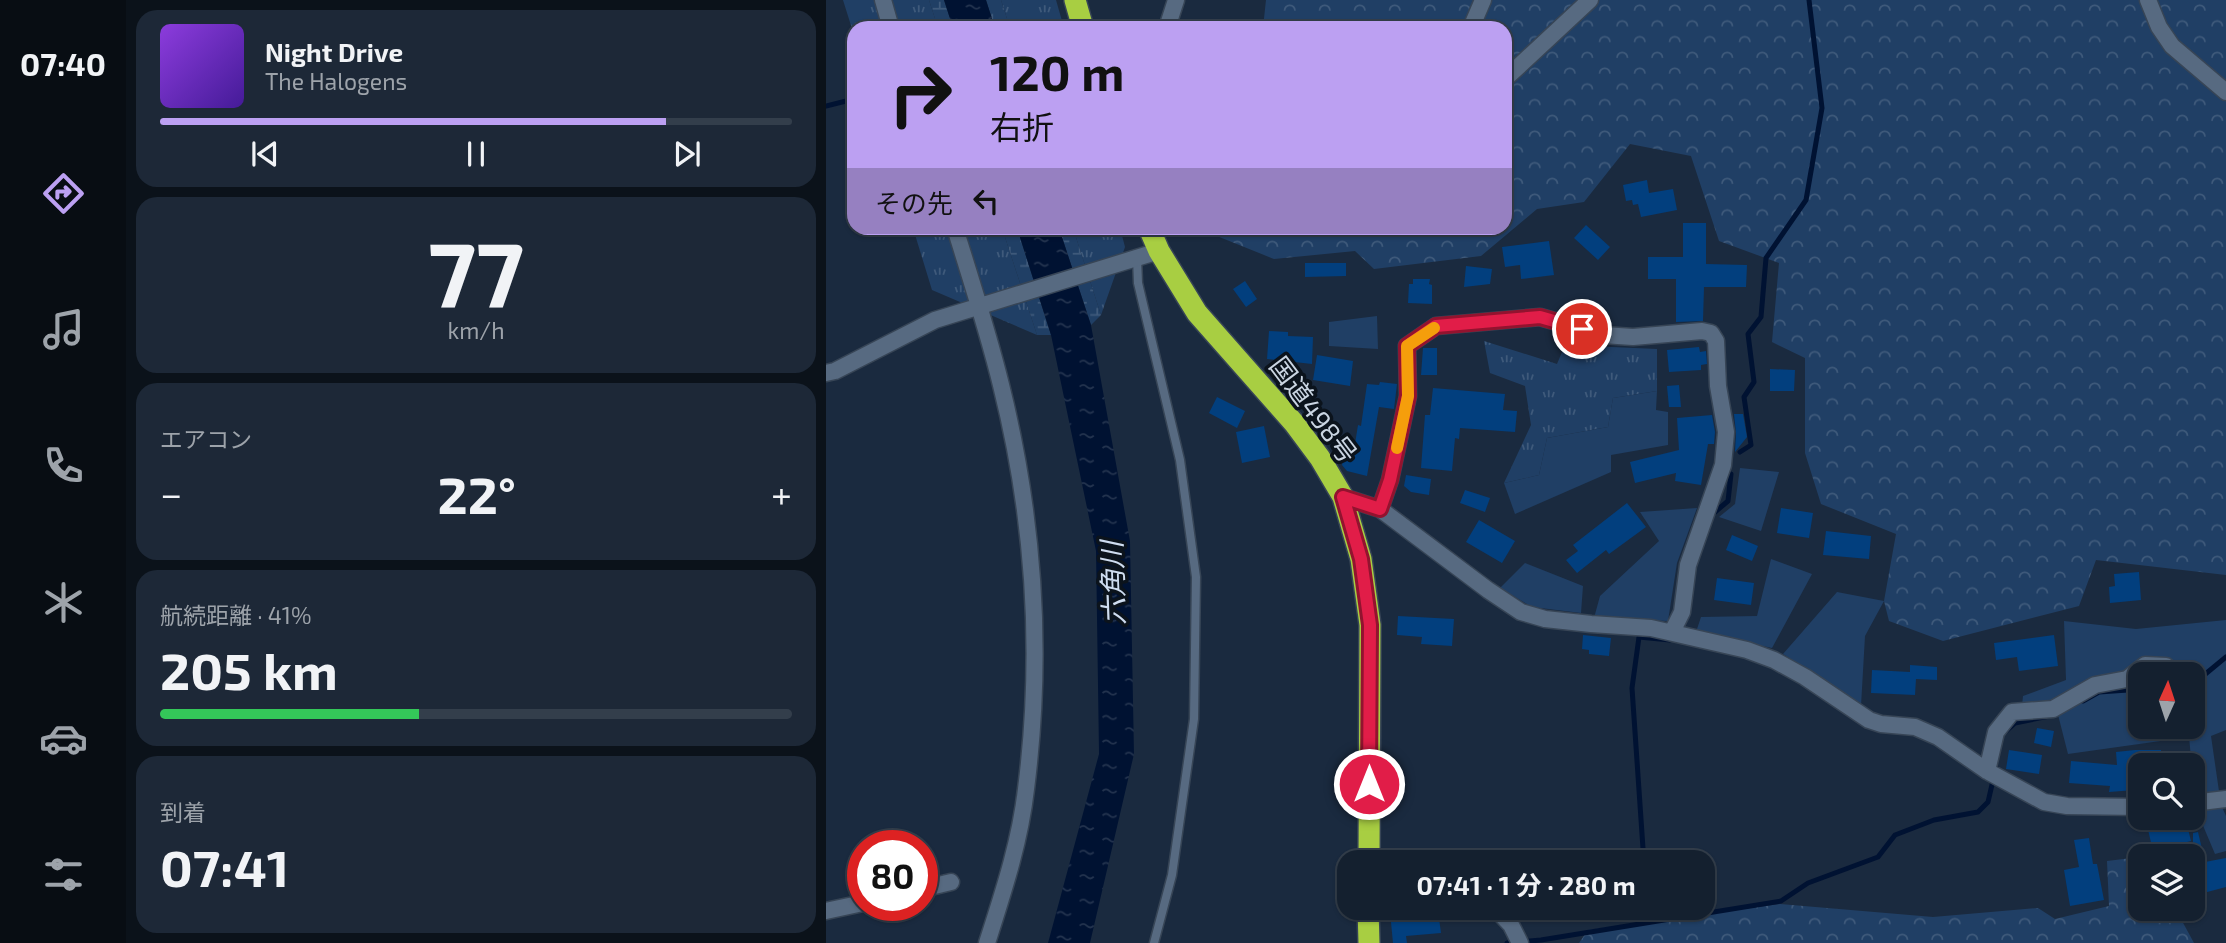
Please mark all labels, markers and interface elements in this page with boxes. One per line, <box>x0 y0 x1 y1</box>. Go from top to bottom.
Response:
text: Night Drive <box>265 36 403 67</box>
text: 120 m <box>990 42 1124 101</box>
text: 07:40 <box>20 44 106 82</box>
icon: right <box>875 49 966 140</box>
text: The Halogens <box>265 67 407 95</box>
text: 右折 <box>990 107 1054 145</box>
icon: previous <box>246 135 284 173</box>
icon: pause <box>457 135 495 173</box>
icon: next <box>668 135 706 173</box>
icon: directions <box>39 169 88 218</box>
icon: left <box>967 182 1005 220</box>
text: その先 <box>875 187 953 218</box>
text: 77 <box>428 216 524 325</box>
pin <box>1552 299 1612 359</box>
icon: music <box>39 305 88 354</box>
icon: arrive <box>1563 310 1601 348</box>
text: km/h <box>447 316 505 344</box>
street label: 国道498号 <box>1264 350 1364 468</box>
text: エアコン <box>160 425 252 453</box>
icon: phone <box>39 441 88 490</box>
text: 22° <box>437 462 516 524</box>
text: − <box>160 470 182 516</box>
text: + <box>771 470 792 516</box>
water label: 六角川 <box>1093 537 1130 626</box>
icon: climate <box>39 578 88 627</box>
text: 航続距離 · 41% <box>160 601 312 629</box>
text: 205 km <box>160 638 338 700</box>
north arrow <box>2128 662 2205 738</box>
map controls <box>2128 662 2205 921</box>
icon: car <box>39 714 88 763</box>
position arrow <box>1332 747 1406 821</box>
button: search <box>2128 753 2205 830</box>
text: 到着 <box>160 798 206 826</box>
speed limit sign: 80 <box>847 830 938 921</box>
text: 07:41 <box>160 835 289 897</box>
button: layers <box>2128 844 2205 921</box>
icon: filters <box>39 850 88 899</box>
text: 07:41 · 1 分 · 280 m <box>1416 869 1636 900</box>

